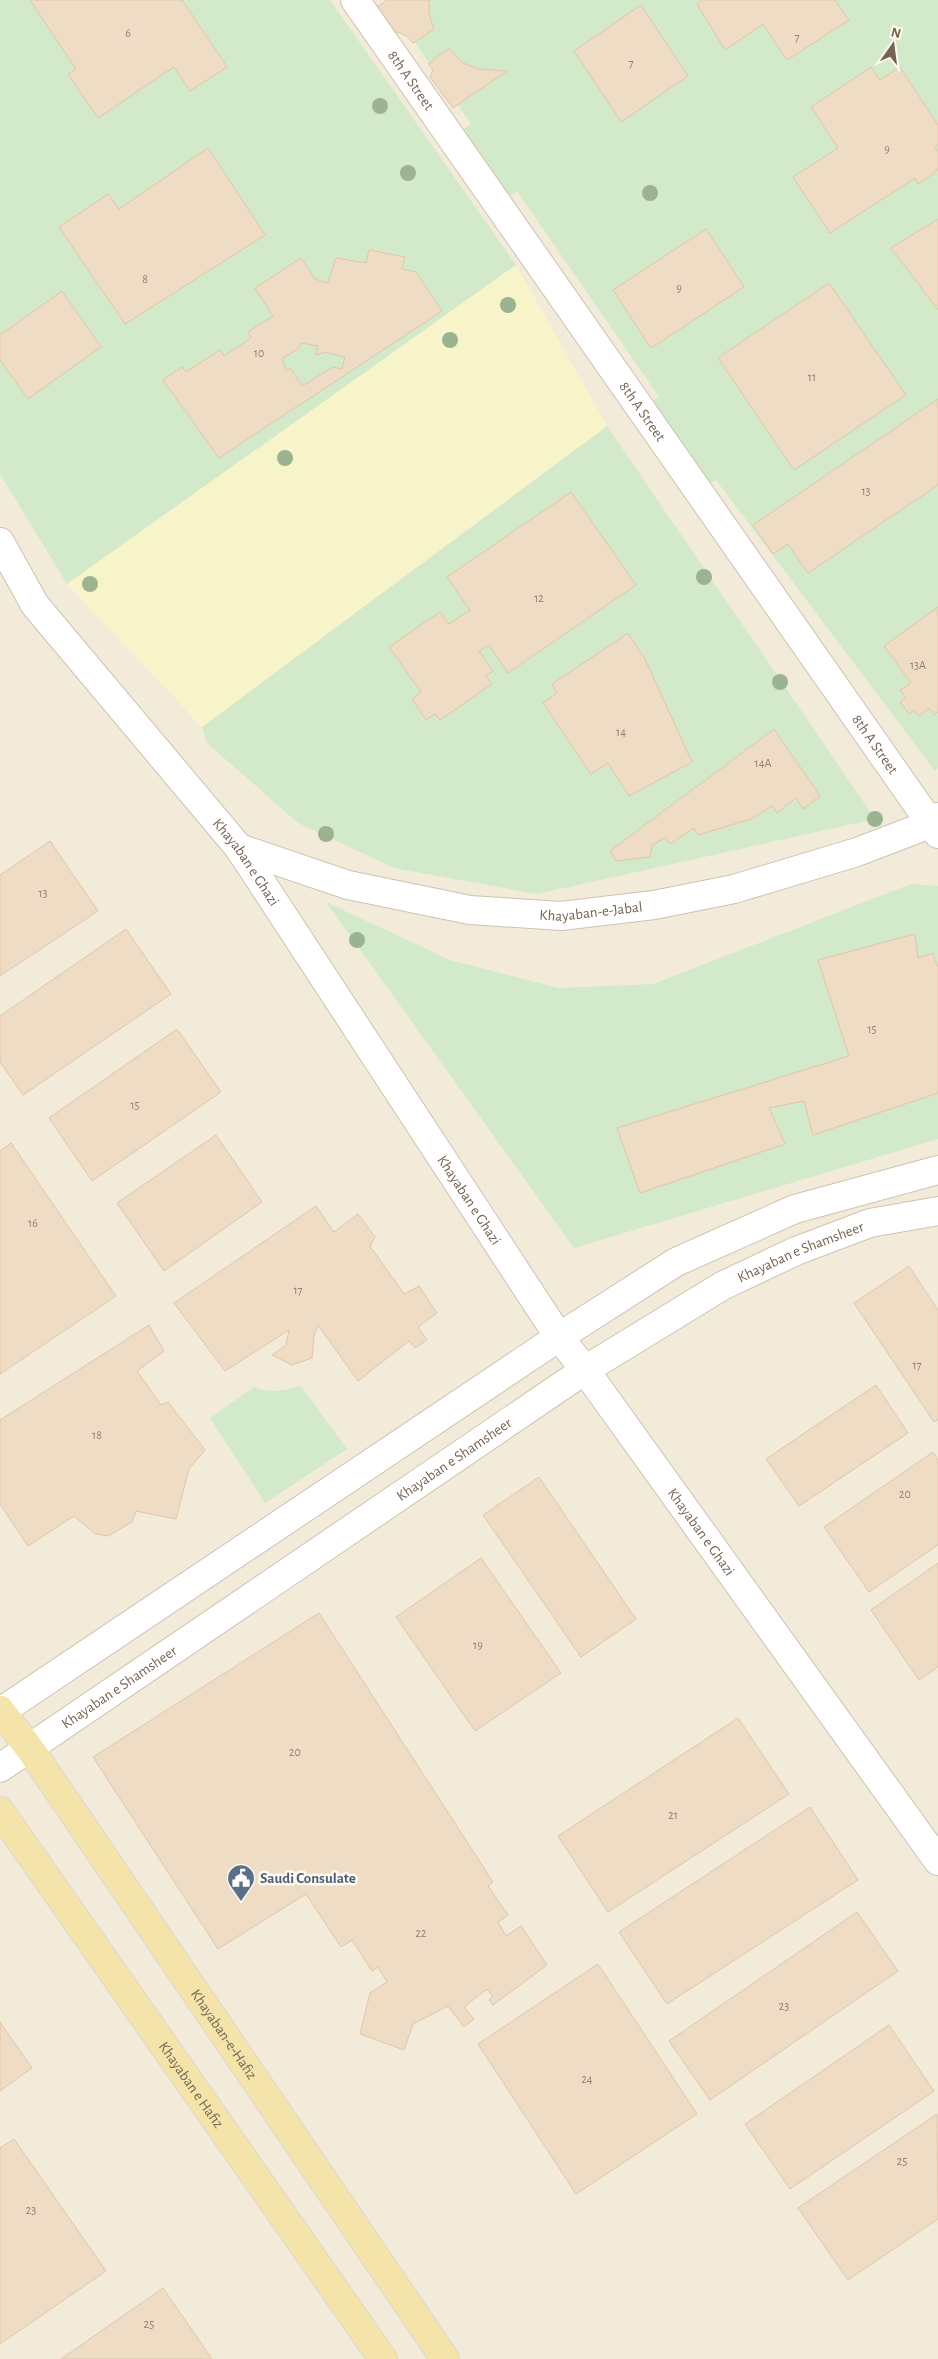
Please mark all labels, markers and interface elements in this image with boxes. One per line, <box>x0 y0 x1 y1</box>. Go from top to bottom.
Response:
north arrow <box>868 20 918 70</box>
text: N <box>889 25 902 41</box>
house number: 6 <box>125 27 131 39</box>
house number: 7 <box>794 31 800 43</box>
street label: 8th A Street <box>385 48 437 113</box>
house number: 7 <box>628 57 634 69</box>
house number: 9 <box>884 143 890 155</box>
house number: 8 <box>142 273 148 285</box>
house number: 9 <box>676 282 682 294</box>
house number: 10 <box>254 347 264 359</box>
house number: 11 <box>808 371 816 383</box>
street label: 8th A Street <box>616 379 668 444</box>
house number: 13 <box>861 485 871 497</box>
house number: 12 <box>534 592 544 604</box>
house number: 13A <box>910 659 926 671</box>
street label: 8th A Street <box>849 712 901 777</box>
house number: 14 <box>616 726 626 738</box>
house number: 14A <box>755 757 771 769</box>
street label: Khayaban e Ghazi <box>210 816 282 909</box>
house number: 13 <box>38 887 48 899</box>
street label: Khayaban-e-Jabal <box>539 899 643 924</box>
house number: 15 <box>867 1023 877 1035</box>
house number: 15 <box>130 1099 140 1111</box>
street label: Khayaban e Ghazi <box>434 1153 504 1248</box>
house number: 16 <box>28 1217 38 1229</box>
street label: Khayaban e Shamsheer <box>735 1219 866 1286</box>
house number: 17 <box>293 1284 303 1296</box>
house number: 17 <box>912 1359 922 1371</box>
street label: Khayaban e Shamsheer <box>394 1415 515 1504</box>
house number: 18 <box>92 1429 102 1441</box>
street label: Khayaban e Ghazi <box>665 1486 737 1578</box>
house number: 20 <box>899 1488 911 1500</box>
house number: 19 <box>473 1639 483 1651</box>
street label: Khayaban e Shamsheer <box>59 1643 180 1732</box>
house number: 20 <box>289 1746 301 1758</box>
house number: 21 <box>668 1809 678 1821</box>
public building icon: Saudi Consulate <box>226 1863 256 1902</box>
place label: Saudi Consulate <box>260 1871 356 1886</box>
house number: 22 <box>416 1927 427 1939</box>
street label: Khayaban-e-Hafiz <box>188 1987 259 2082</box>
house number: 23 <box>779 2000 789 2012</box>
street label: Khayaban e Hafiz <box>156 2039 226 2131</box>
house number: 24 <box>581 2073 593 2085</box>
house number: 25 <box>897 2155 907 2167</box>
house number: 23 <box>26 2204 36 2216</box>
house number: 25 <box>144 2318 154 2330</box>

